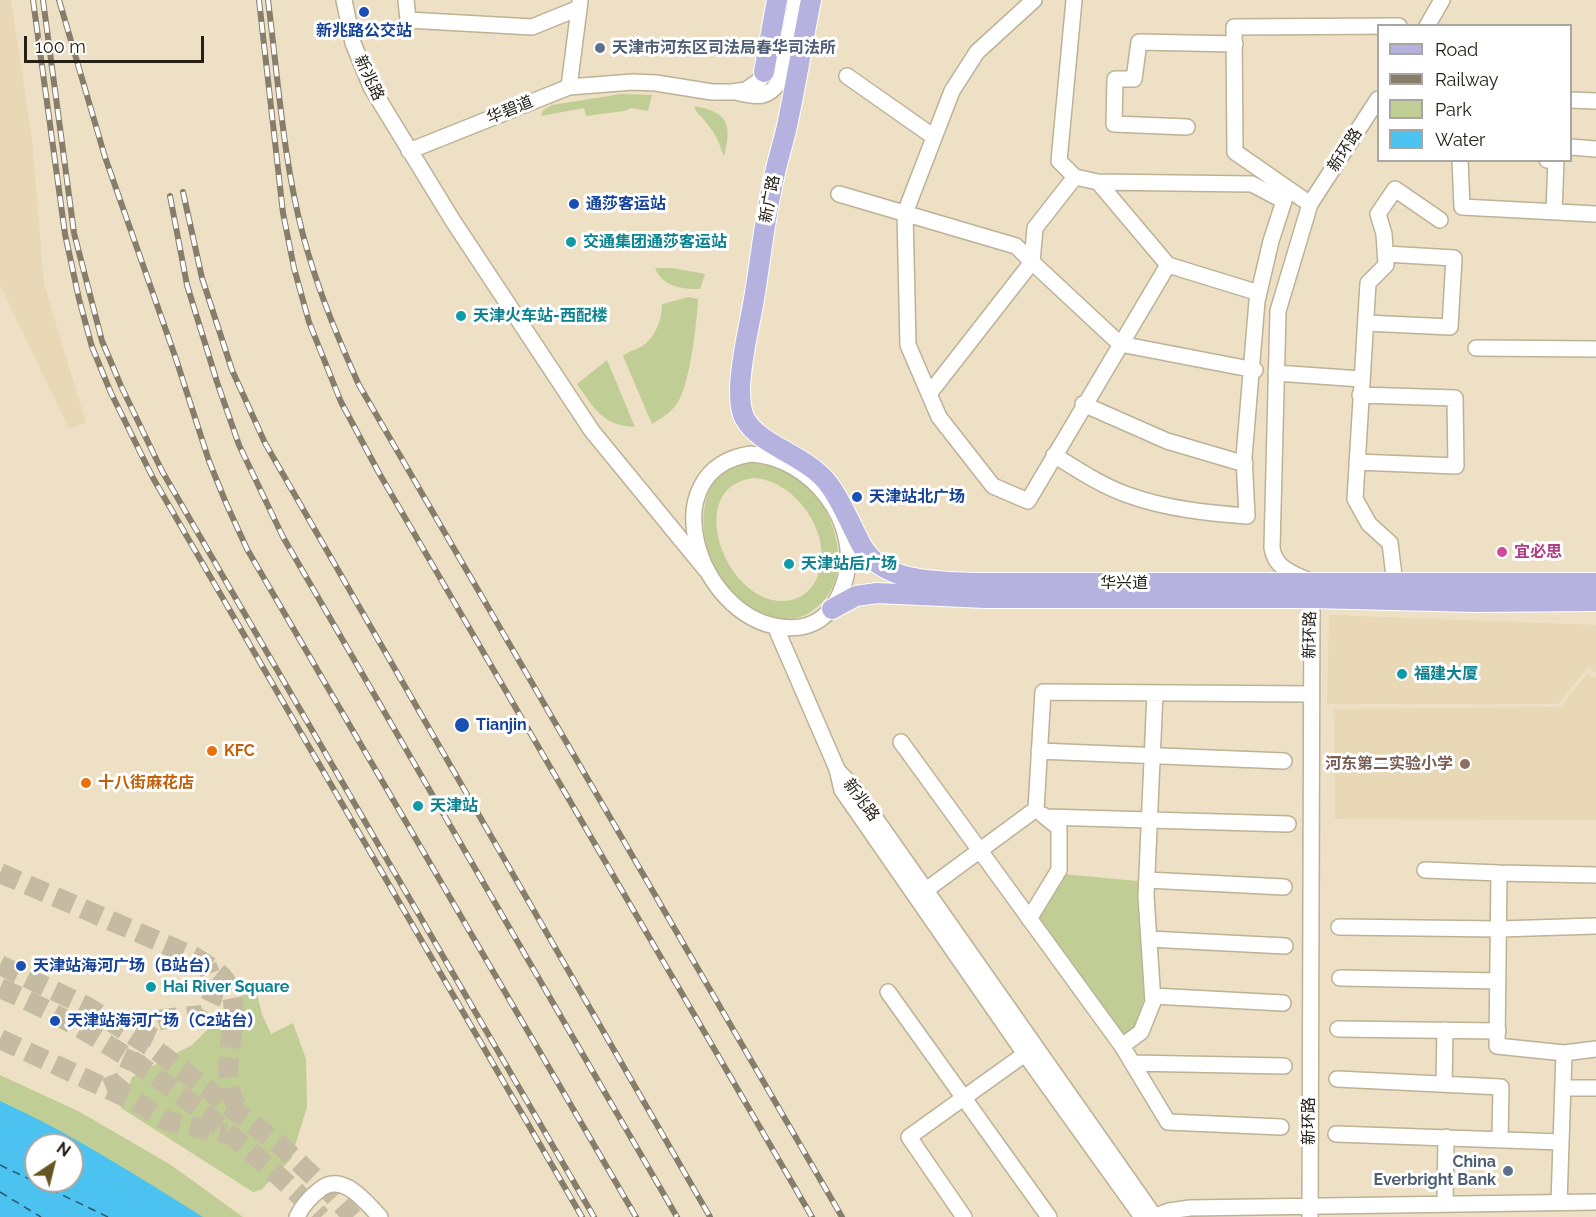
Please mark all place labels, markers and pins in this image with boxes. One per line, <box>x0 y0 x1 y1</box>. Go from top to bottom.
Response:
marker: 新兆路公交站 <box>357 5 371 19</box>
place label: 新兆路公交站 <box>316 21 412 41</box>
place label: 天津市河东区司法局春华司法所 <box>612 38 836 58</box>
marker: 天津市河东区司法局春华司法所 <box>593 41 607 55</box>
place label: 通莎客运站 <box>586 194 666 214</box>
marker: 通莎客运站 <box>567 197 581 211</box>
place label: 交通集团通莎客运站 <box>583 232 727 252</box>
marker: 交通集团通莎客运站 <box>564 235 578 249</box>
place label: 天津火车站-西配楼 <box>473 306 608 326</box>
marker: 天津火车站-西配楼 <box>454 309 468 323</box>
place label: 天津站北广场 <box>869 487 965 507</box>
marker: 天津站北广场 <box>850 490 864 504</box>
place label: 宜必思 <box>1514 542 1562 562</box>
marker: 宜必思 <box>1495 545 1509 559</box>
place label: 天津站后广场 <box>801 554 897 574</box>
marker: 天津站后广场 <box>782 557 796 571</box>
place label: 福建大厦 <box>1414 664 1478 684</box>
marker: 福建大厦 <box>1395 667 1409 681</box>
place label: Tianjin <box>476 715 527 735</box>
marker: Tianjin <box>453 716 471 734</box>
place label: KFC <box>224 741 255 761</box>
marker: KFC <box>205 744 219 758</box>
place label: 河东第二实验小学 <box>1325 754 1453 774</box>
marker: 河东第二实验小学 <box>1458 757 1472 771</box>
place label: 十八街麻花店 <box>98 773 194 793</box>
marker: 十八街麻花店 <box>79 776 93 790</box>
place label: 天津站 <box>430 796 478 816</box>
marker: 天津站 <box>411 799 425 813</box>
place label: 天津站海河广场（B站台） <box>33 956 220 976</box>
marker: 天津站海河广场（B站台） <box>14 959 28 973</box>
place label: Hai River Square <box>163 977 289 997</box>
marker: Hai River Square <box>144 980 158 994</box>
place label: 天津站海河广场（C2站台） <box>67 1011 263 1031</box>
marker: 天津站海河广场（C2站台） <box>48 1014 62 1028</box>
place label: China Everbright Bank <box>1373 1152 1496 1190</box>
marker: China Everbright Bank <box>1501 1164 1515 1178</box>

